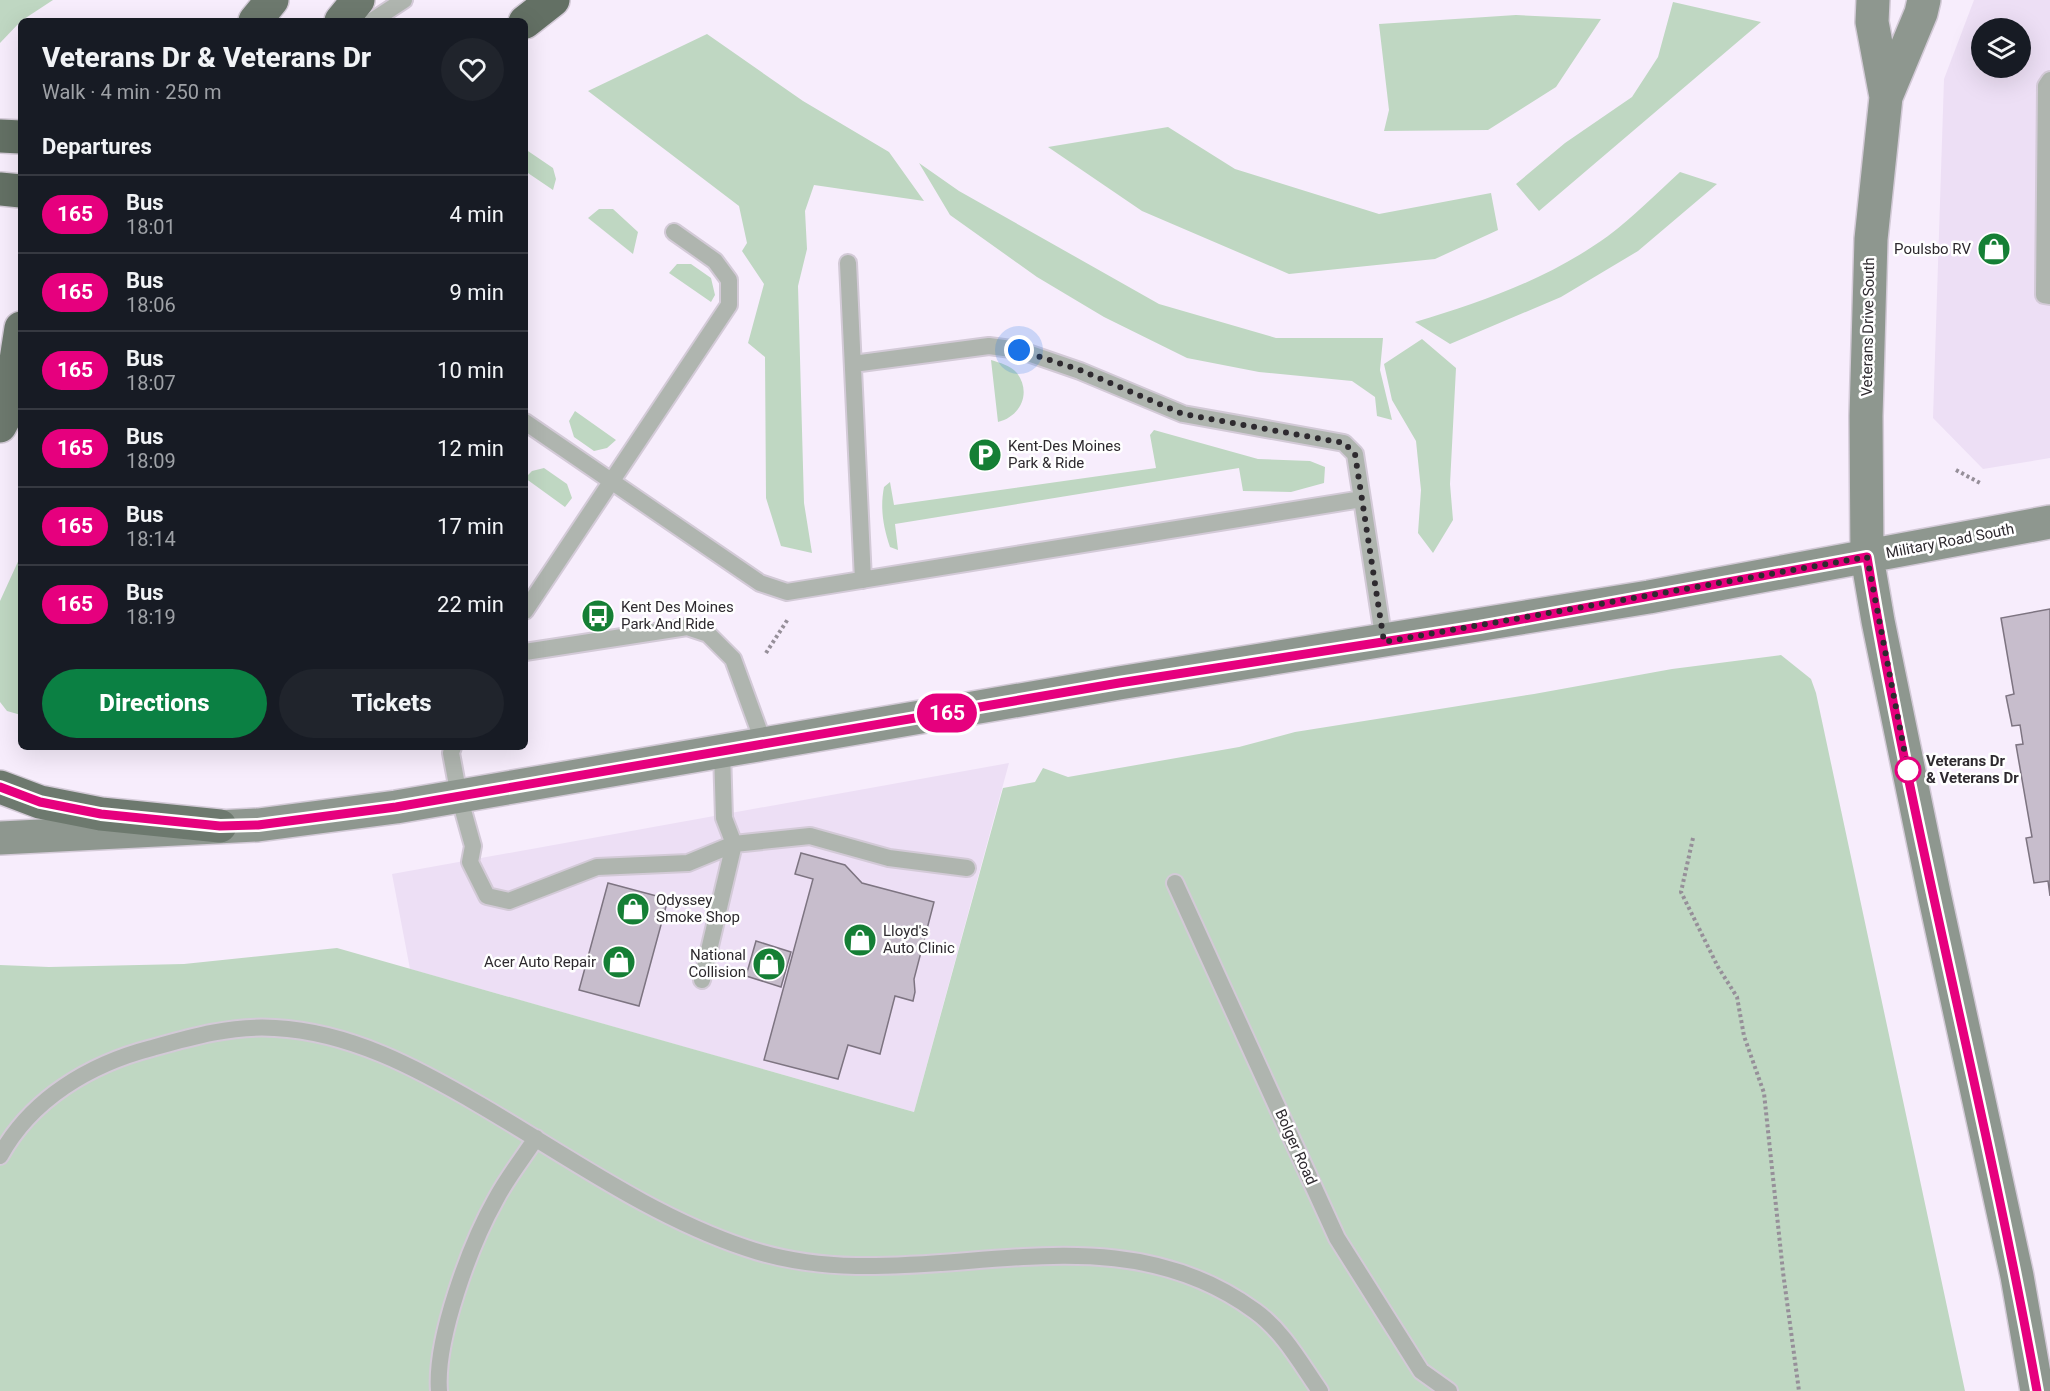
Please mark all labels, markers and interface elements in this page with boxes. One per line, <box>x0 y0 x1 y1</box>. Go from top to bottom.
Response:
map controls <box>1971 18 2031 78</box>
button: layers <box>1971 18 2031 78</box>
button: heart <box>441 38 504 101</box>
text: Veterans Dr & Veterans Dr <box>42 41 371 74</box>
text: Walk · 4 min · 250 m <box>42 80 221 104</box>
text: Departures <box>42 134 152 159</box>
text: Bus <box>126 190 164 215</box>
text: 165 <box>57 202 93 226</box>
text: 4 min <box>449 202 504 227</box>
text: 18:01 <box>126 215 176 239</box>
shop icon: Poulsbo RV <box>1976 231 2012 267</box>
place label: Poulsbo RV <box>1894 240 1971 258</box>
street label: Veterans Drive South <box>1858 257 1878 397</box>
text: Bus <box>126 268 164 293</box>
text: 165 <box>57 280 93 304</box>
text: 9 min <box>449 280 504 305</box>
text: 18:06 <box>126 293 176 317</box>
your location <box>1004 335 1034 365</box>
text: Bus <box>126 346 164 371</box>
text: 165 <box>57 358 93 382</box>
text: 10 min <box>437 358 504 383</box>
text: 18:07 <box>126 371 176 395</box>
text: Bus <box>126 424 164 449</box>
text: 165 <box>57 436 93 460</box>
text: 12 min <box>437 436 504 461</box>
parking icon: Kent-Des Moines Park & Ride <box>967 437 1003 473</box>
place label: Kent-Des Moines Park & Ride <box>1008 437 1121 472</box>
text: 18:09 <box>126 449 176 473</box>
text: Bus <box>126 502 164 527</box>
text: 165 <box>57 514 93 538</box>
text: 17 min <box>437 514 504 539</box>
street label: Military Road South <box>1884 520 2016 562</box>
text: 18:14 <box>126 527 176 551</box>
text: Bus <box>126 580 164 605</box>
text: 165 <box>57 592 93 616</box>
text: 22 min <box>437 592 504 617</box>
bus stop icon: Kent Des Moines Park And Ride <box>580 598 616 634</box>
place label: Kent Des Moines Park And Ride <box>621 598 734 633</box>
text: 18:19 <box>126 605 176 629</box>
button: Directions <box>42 669 267 738</box>
button: Tickets <box>279 669 504 738</box>
line badge: 165 <box>912 694 982 732</box>
text: 165 <box>929 701 965 725</box>
place label: Veterans Dr & Veterans Dr <box>1926 752 2019 787</box>
marker: Veterans Dr & Veterans Dr <box>1895 757 1921 783</box>
shop icon: Odyssey Smoke Shop <box>615 891 651 927</box>
place label: Odyssey Smoke Shop <box>656 891 740 926</box>
shop icon: Lloyd's Auto Clinic <box>842 922 878 958</box>
place label: Lloyd's Auto Clinic <box>883 922 955 957</box>
shop icon: Acer Auto Repair <box>601 944 637 980</box>
place label: National Collision <box>689 946 746 981</box>
shop icon: National Collision <box>751 946 787 982</box>
place label: Acer Auto Repair <box>484 953 596 971</box>
street label: Bolger Road <box>1271 1106 1321 1188</box>

